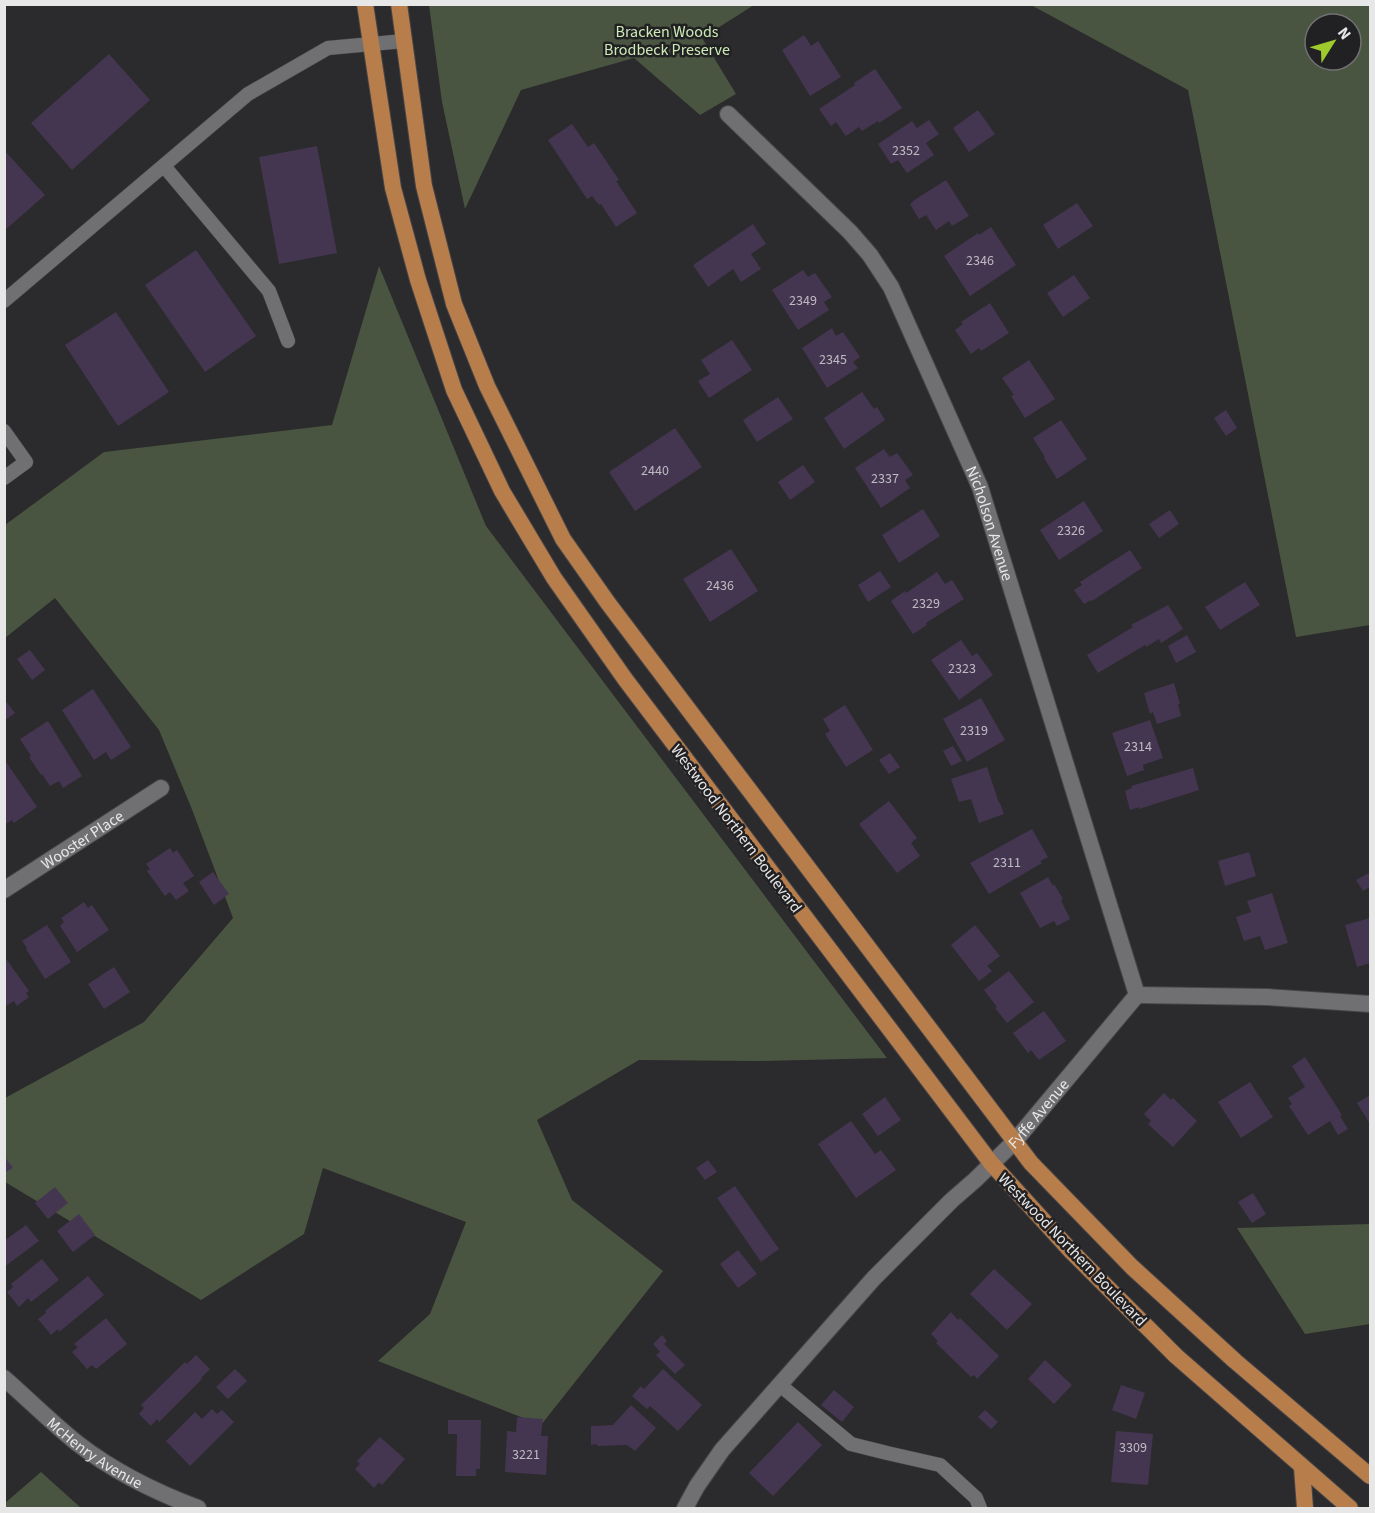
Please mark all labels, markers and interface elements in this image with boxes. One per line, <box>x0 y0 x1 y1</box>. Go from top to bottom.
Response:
north arrow <box>1303 12 1363 72</box>
park label: Bracken Woods Brodbeck Preserve <box>604 21 730 61</box>
text: N <box>1332 23 1356 44</box>
house number: 2352 <box>892 141 920 161</box>
house number: 2346 <box>966 251 994 271</box>
house number: 2349 <box>789 291 817 311</box>
house number: 2345 <box>819 350 847 370</box>
house number: 2440 <box>641 461 669 481</box>
street label: Nicholson Avenue <box>960 463 1018 584</box>
house number: 2337 <box>871 469 899 489</box>
house number: 2326 <box>1057 521 1085 541</box>
house number: 2436 <box>706 576 734 596</box>
house number: 2329 <box>912 594 940 614</box>
house number: 2323 <box>948 659 976 679</box>
house number: 2319 <box>960 721 988 741</box>
house number: 2314 <box>1124 737 1152 757</box>
street label: Westwood Northern Boulevard <box>666 740 807 917</box>
street label: Wooster Place <box>37 805 128 875</box>
house number: 2311 <box>993 853 1021 873</box>
street label: Fyffe Avenue <box>1003 1074 1074 1154</box>
street label: Westwood Northern Boulevard <box>993 1168 1152 1331</box>
street label: McHenry Avenue <box>42 1412 146 1494</box>
house number: 3309 <box>1119 1438 1147 1458</box>
house number: 3221 <box>512 1445 540 1465</box>

